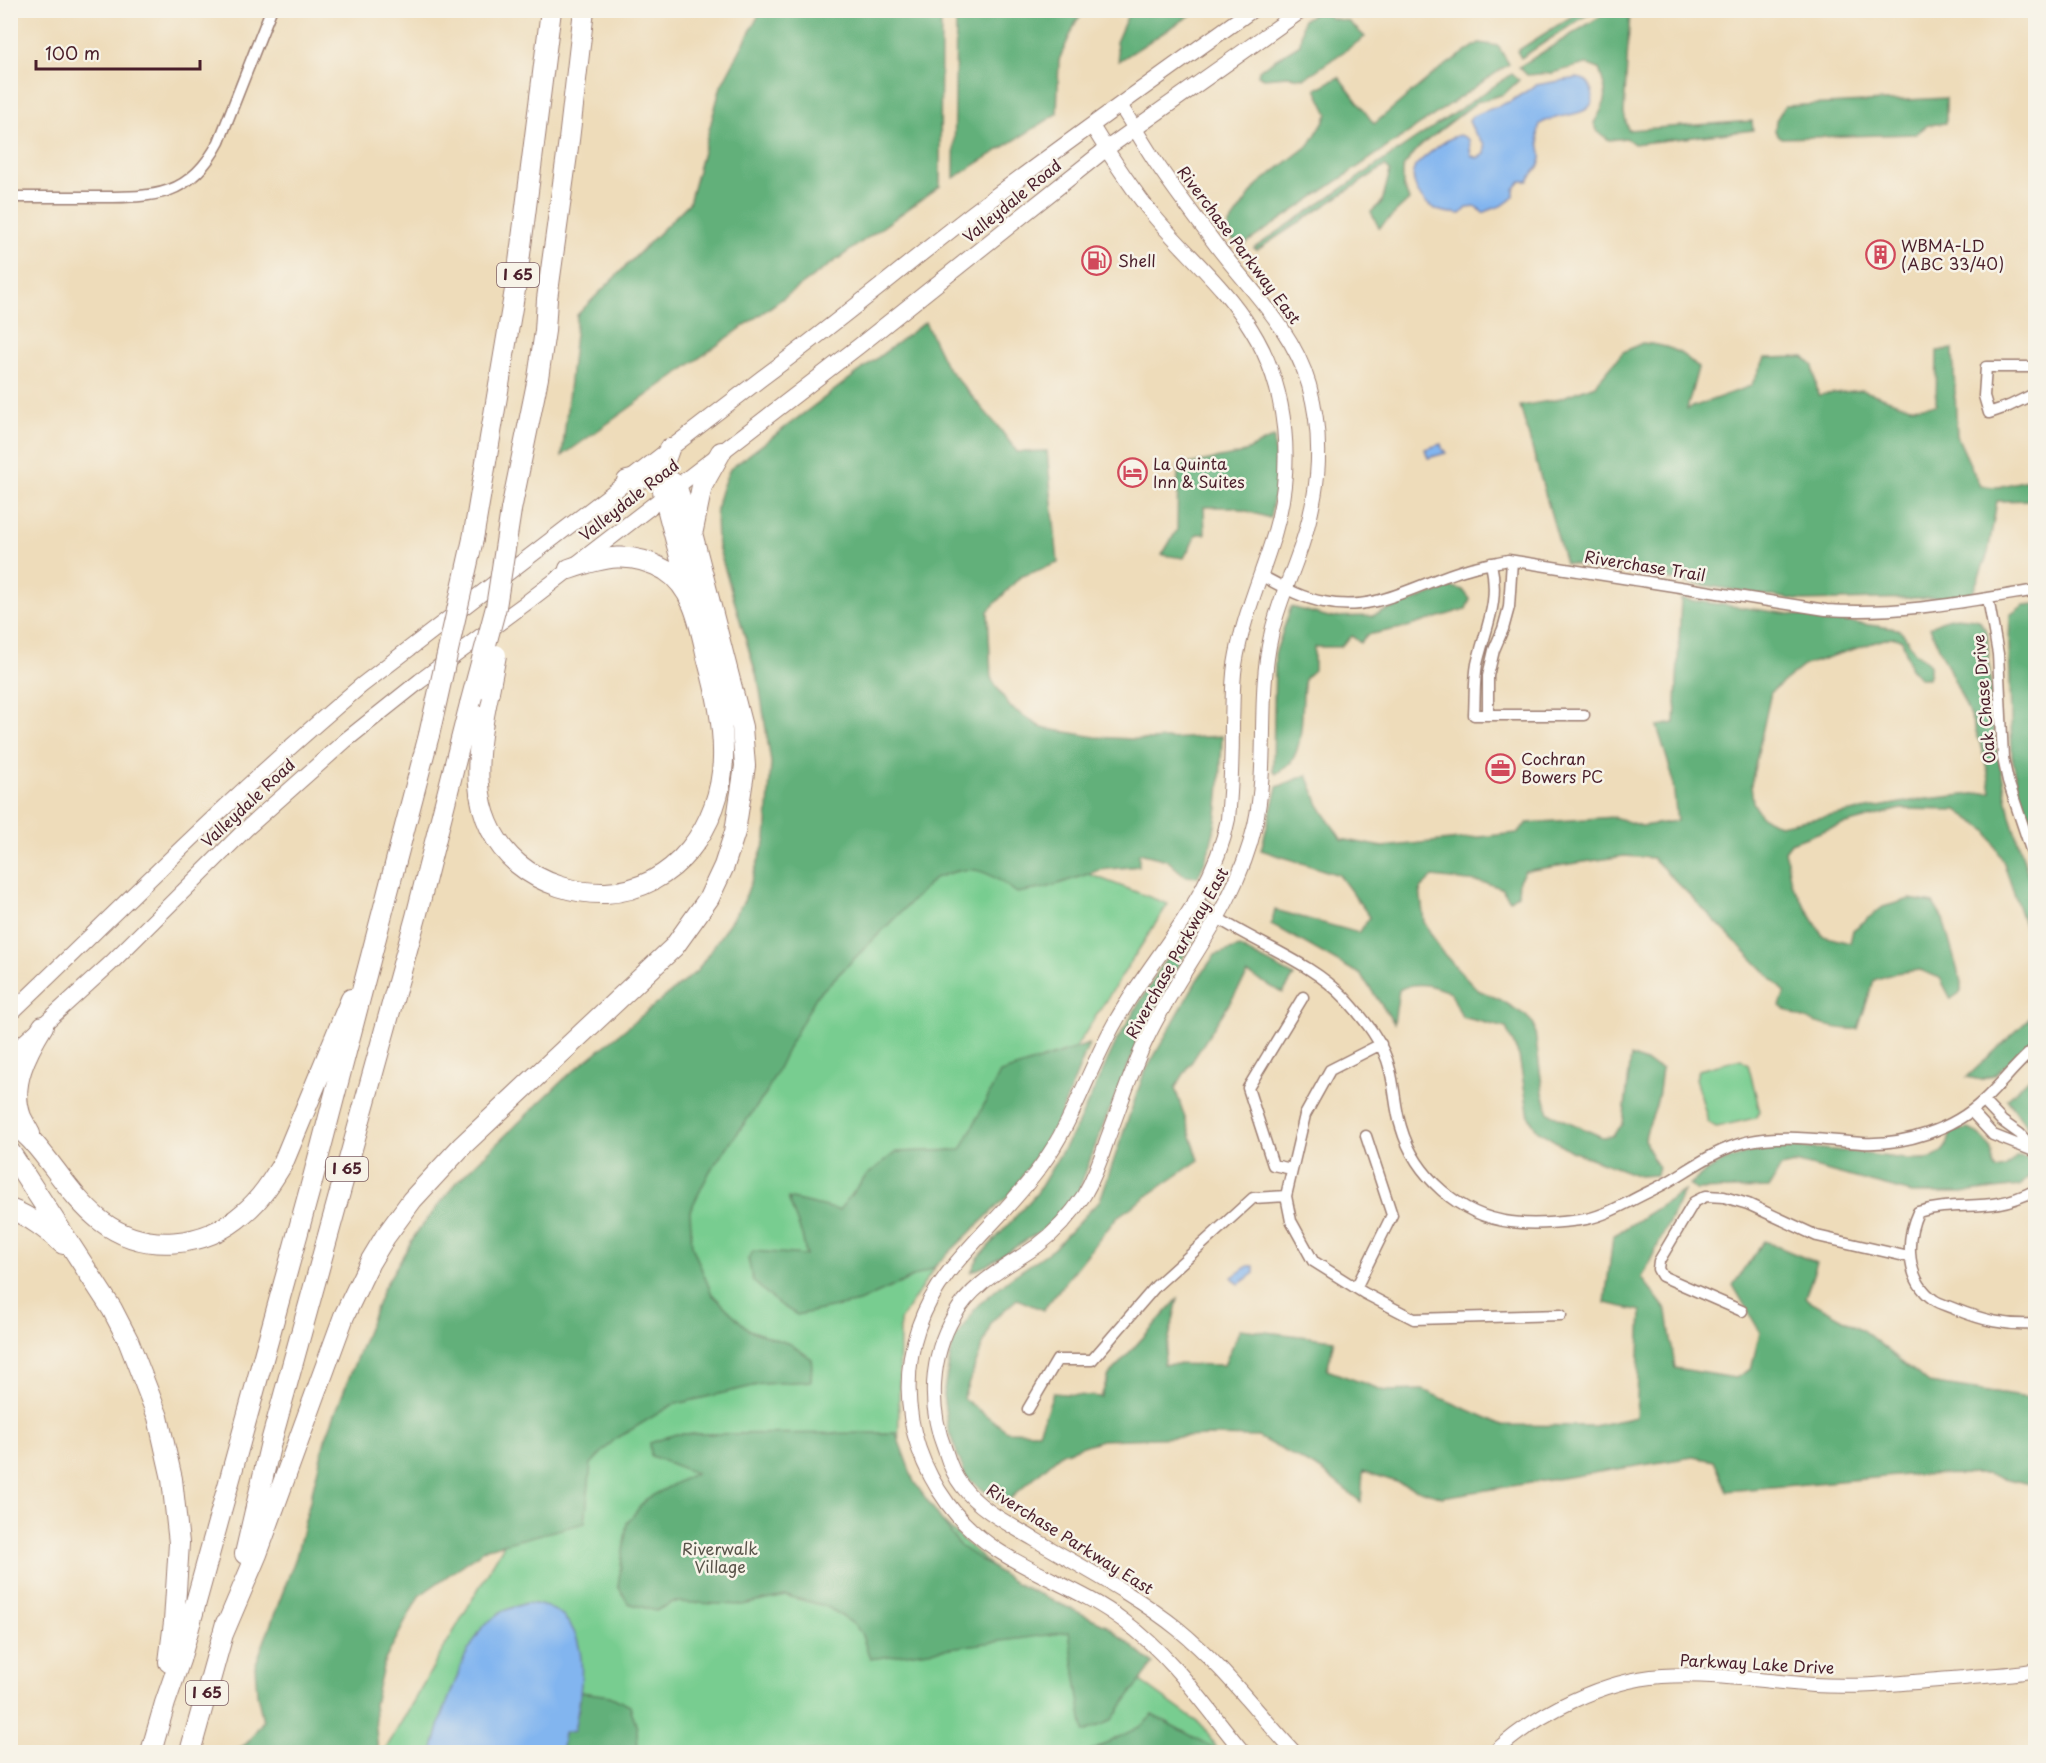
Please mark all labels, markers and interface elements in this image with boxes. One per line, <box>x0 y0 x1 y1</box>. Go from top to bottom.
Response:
scale bar <box>36 33 200 71</box>
text: 100 m <box>45 39 100 66</box>
street label: Valleydale Road <box>957 153 1066 248</box>
street label: Riverchase Parkway East <box>1172 160 1307 329</box>
place label: WBMA-LD (ABC 33/40) <box>1901 233 2004 275</box>
building icon: WBMA-LD (ABC 33/40) <box>1864 239 1896 271</box>
fuel station icon: Shell <box>1081 245 1113 277</box>
place label: Shell <box>1118 248 1156 272</box>
road number: I 65 <box>497 263 539 287</box>
place label: La Quinta Inn & Suites <box>1153 451 1245 493</box>
street label: Valleydale Road <box>573 453 683 546</box>
hotel icon: La Quinta Inn & Suites <box>1116 457 1148 489</box>
street label: Riverchase Trail <box>1583 544 1708 586</box>
street label: Oak Chase Drive <box>1965 633 2001 765</box>
place label: Cochran Bowers PC <box>1521 746 1603 788</box>
street label: Valleydale Road <box>195 752 300 852</box>
office icon: Cochran Bowers PC <box>1484 752 1516 784</box>
street label: Riverchase Parkway East <box>1119 862 1233 1043</box>
road number: I 65 <box>326 1157 368 1181</box>
street label: Riverchase Parkway East <box>982 1477 1159 1599</box>
park label: Riverwalk Village <box>682 1536 758 1578</box>
street label: Parkway Lake Drive <box>1679 1647 1835 1679</box>
road number: I 65 <box>186 1681 228 1705</box>

